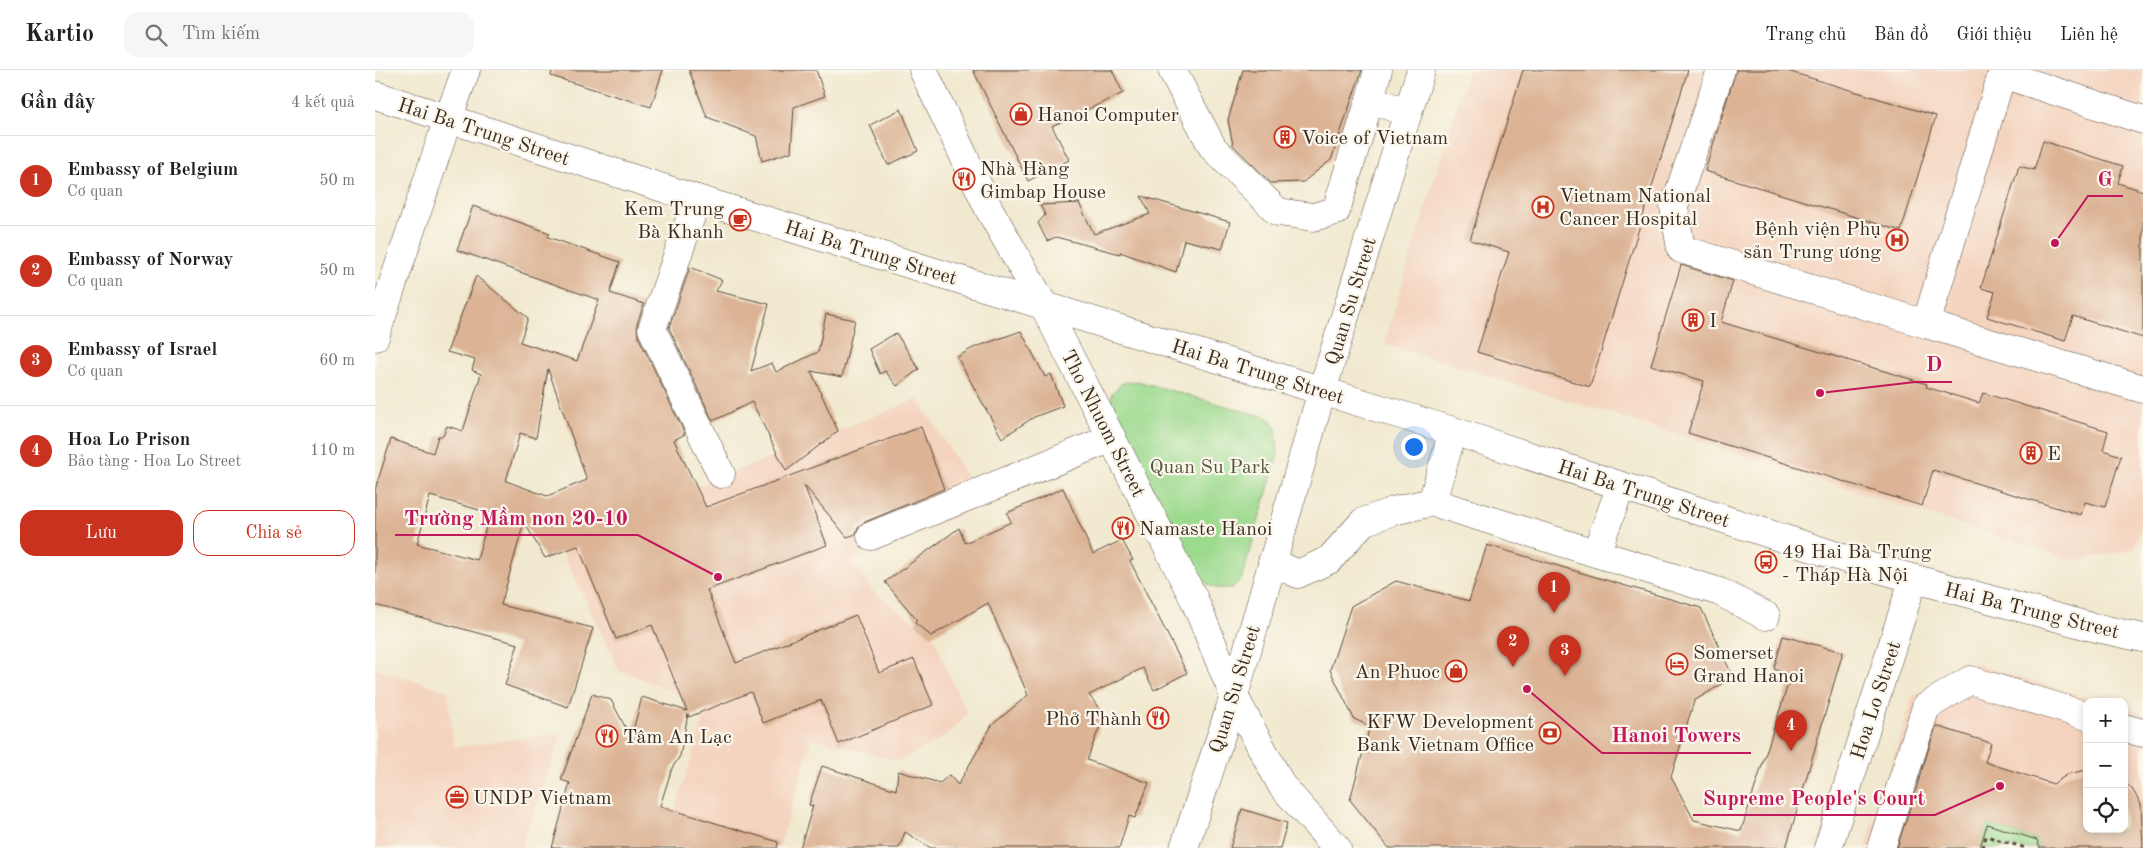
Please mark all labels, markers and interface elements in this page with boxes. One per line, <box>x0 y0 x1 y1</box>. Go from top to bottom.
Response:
search box <box>124 12 474 57</box>
icon: search <box>142 21 170 49</box>
text: Kartio <box>25 23 94 47</box>
text: Tìm kiếm <box>182 25 260 44</box>
text: Trang chủ <box>1765 26 1846 44</box>
text: Bản đồ <box>1874 26 1928 44</box>
text: Giới thiệu <box>1956 26 2032 44</box>
text: Liên hệ <box>2060 26 2118 44</box>
text: Gần đây <box>20 92 96 113</box>
text: 4 kết quả <box>291 95 355 111</box>
street label: Hai Ba Trung Street <box>395 96 572 170</box>
shop icon: Hanoi Computer <box>1009 102 1033 126</box>
place label: Hanoi Computer <box>1037 106 1179 126</box>
building icon: Voice of Vietnam <box>1273 125 1297 149</box>
place label: Voice of Vietnam <box>1301 129 1448 149</box>
place label: Nhà Hàng Gimbap House <box>980 160 1106 203</box>
callout: G <box>2088 160 2123 196</box>
text: Embassy of Belgium <box>67 161 238 180</box>
restaurant icon: Nhà Hàng Gimbap House <box>952 167 976 191</box>
text: G <box>2097 170 2113 191</box>
text: 1 <box>31 173 41 189</box>
text: 50 m <box>319 173 355 189</box>
text: Cơ quan <box>67 184 123 200</box>
place label: Vietnam National Cancer Hospital <box>1559 187 1711 230</box>
hospital icon: Vietnam National Cancer Hospital <box>1531 195 1555 219</box>
place label: Kem Trung Bà Khanh <box>623 200 724 243</box>
cafe icon: Kem Trung Bà Khanh <box>728 208 752 232</box>
street label: Hai Ba Trung Street <box>782 218 959 290</box>
place label: Bệnh viện Phụ sản Trung ương <box>1743 220 1881 263</box>
hospital icon: Bệnh viện Phụ sản Trung ương <box>1885 228 1909 252</box>
street label: Quan Su Street <box>1323 235 1381 368</box>
text: Embassy of Norway <box>67 251 234 270</box>
text: 2 <box>31 263 41 279</box>
text: 50 m <box>319 263 355 279</box>
text: Cơ quan <box>67 274 123 290</box>
building icon: I <box>1681 308 1705 332</box>
place label: I <box>1709 312 1717 332</box>
street label: Hai Ba Trung Street <box>1169 337 1346 409</box>
text: Embassy of Israel <box>67 341 217 360</box>
callout: D <box>1915 346 1952 382</box>
street label: Tho Nhuom Street <box>1057 347 1148 501</box>
text: 3 <box>31 353 41 369</box>
text: 60 m <box>319 353 355 369</box>
text: D <box>1926 355 1942 376</box>
text: Cơ quan <box>67 364 123 380</box>
text: Hoa Lo Prison <box>67 431 190 450</box>
your location <box>1401 434 1427 460</box>
building icon: E <box>2019 441 2043 465</box>
text: 4 <box>31 443 41 459</box>
text: 110 m <box>310 443 355 459</box>
place label: E <box>2047 445 2061 465</box>
text: Bảo tàng · Hoa Lo Street <box>67 454 241 470</box>
park label: Quan Su Park <box>1150 458 1270 478</box>
street label: Hai Ba Trung Street <box>1555 458 1732 532</box>
callout: Trường Mầm non 20-10 <box>395 499 638 535</box>
text: Trường Mầm non 20-10 <box>404 506 628 530</box>
button: Lưu <box>20 510 183 556</box>
button: Chia sẻ <box>193 510 355 556</box>
restaurant icon: Namaste Hanoi <box>1111 516 1135 540</box>
place label: Namaste Hanoi <box>1139 520 1272 540</box>
place label: 49 Hai Bà Trưng - Tháp Hà Nội <box>1782 543 1932 586</box>
bus stop icon: 49 Hai Bà Trưng - Tháp Hà Nội <box>1754 550 1778 574</box>
pin: 1 <box>1538 572 1570 613</box>
street label: Hai Ba Trung Street <box>1942 581 2121 643</box>
street label: Quan Su Street <box>1207 623 1265 756</box>
pin: 2 <box>1497 626 1529 667</box>
pin: 3 <box>1549 635 1581 676</box>
street label: Hoa Lo Street <box>1848 639 1905 762</box>
place label: Somerset Grand Hanoi <box>1693 644 1804 687</box>
hotel icon: Somerset Grand Hanoi <box>1665 652 1689 676</box>
shop icon: An Phuoc <box>1444 659 1468 683</box>
place label: An Phuoc <box>1355 663 1440 683</box>
map controls <box>2083 698 2128 833</box>
button: + <box>2083 698 2128 743</box>
restaurant icon: Phở Thành <box>1146 706 1170 730</box>
place label: Phở Thành <box>1045 710 1142 730</box>
pin: 4 <box>1775 710 1807 751</box>
place label: KFW Development Bank Vietnam Office <box>1356 713 1534 756</box>
callout: Hanoi Towers <box>1602 717 1751 753</box>
bank icon: KFW Development Bank Vietnam Office <box>1538 721 1562 745</box>
restaurant icon: Tâm An Lạc <box>595 724 619 748</box>
text: Hanoi Towers <box>1611 726 1741 747</box>
place label: Tâm An Lạc <box>623 728 732 748</box>
button: − <box>2083 743 2128 788</box>
callout: Supreme People's Court <box>1693 779 1935 815</box>
office icon: UNDP Vietnam <box>445 785 469 809</box>
button: locate <box>2083 788 2128 833</box>
place label: UNDP Vietnam <box>473 789 612 809</box>
text: Supreme People's Court <box>1703 789 1925 810</box>

